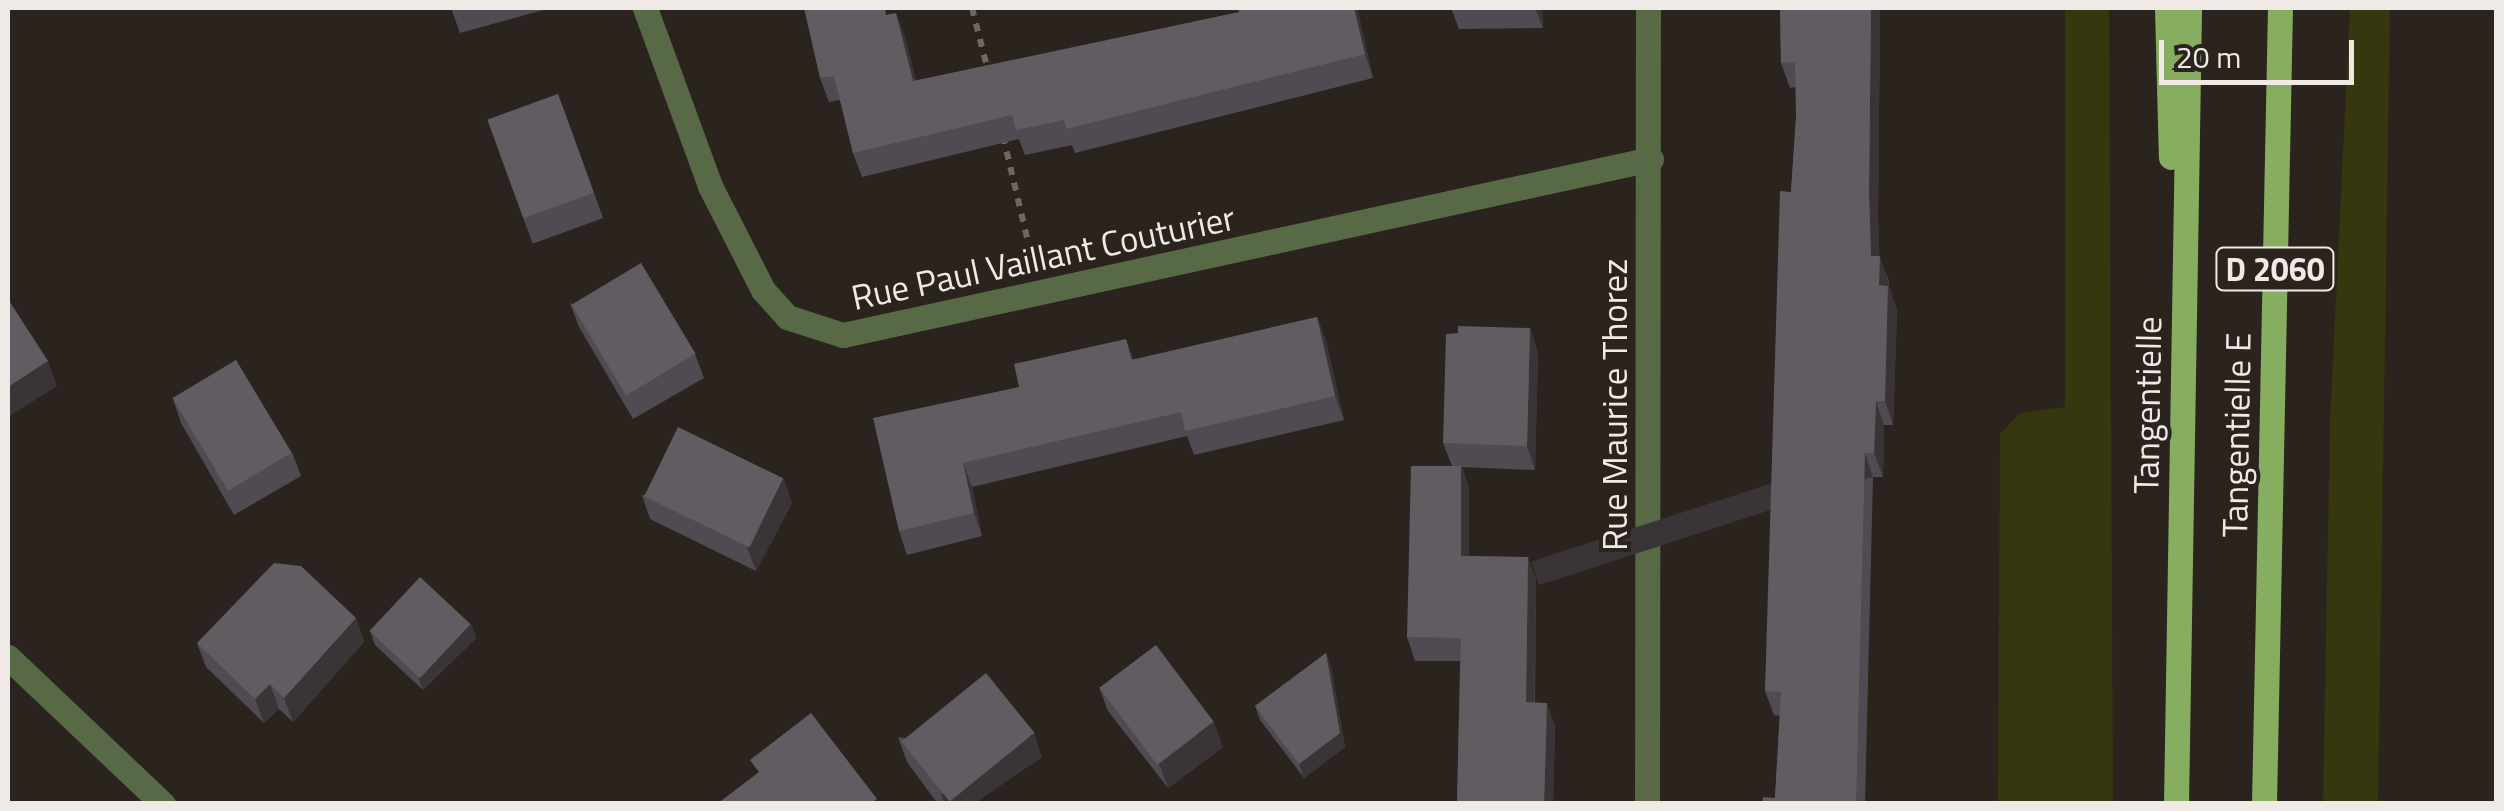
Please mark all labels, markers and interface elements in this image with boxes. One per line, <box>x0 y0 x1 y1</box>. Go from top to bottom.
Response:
scale bar <box>2164 20 2359 82</box>
text: 20 m <box>2176 34 2241 80</box>
street label: Rue Paul Vaillant Couturier <box>847 196 1239 318</box>
road number: D 2060 <box>2215 242 2335 296</box>
street label: Rue Maurice Thorez <box>1593 259 1635 551</box>
street label: Tangentielle <box>2124 316 2170 494</box>
street label: Tangentielle E <box>2213 332 2259 538</box>

